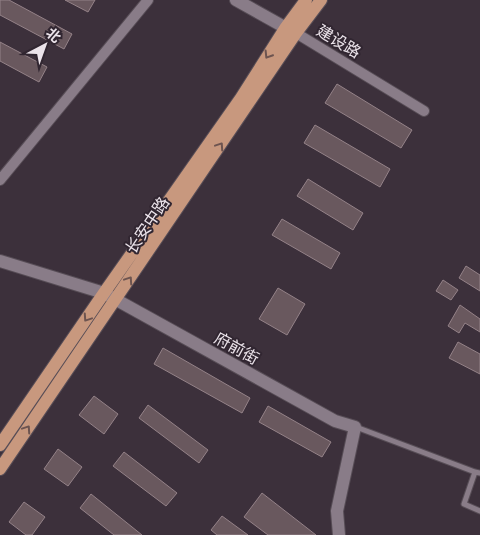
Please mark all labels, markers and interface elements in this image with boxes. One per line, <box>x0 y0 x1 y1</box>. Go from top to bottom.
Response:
street label: 建设路 <box>312 19 365 64</box>
north arrow <box>20 20 70 70</box>
text: 北 <box>42 23 65 47</box>
one-way arrow <box>265 49 275 58</box>
one-way arrow <box>214 142 223 152</box>
street label: 长安中路 <box>120 192 175 258</box>
one-way arrow <box>123 277 132 286</box>
one-way arrow <box>84 312 93 322</box>
street label: 府前街 <box>210 327 263 370</box>
one-way arrow <box>21 425 31 434</box>

